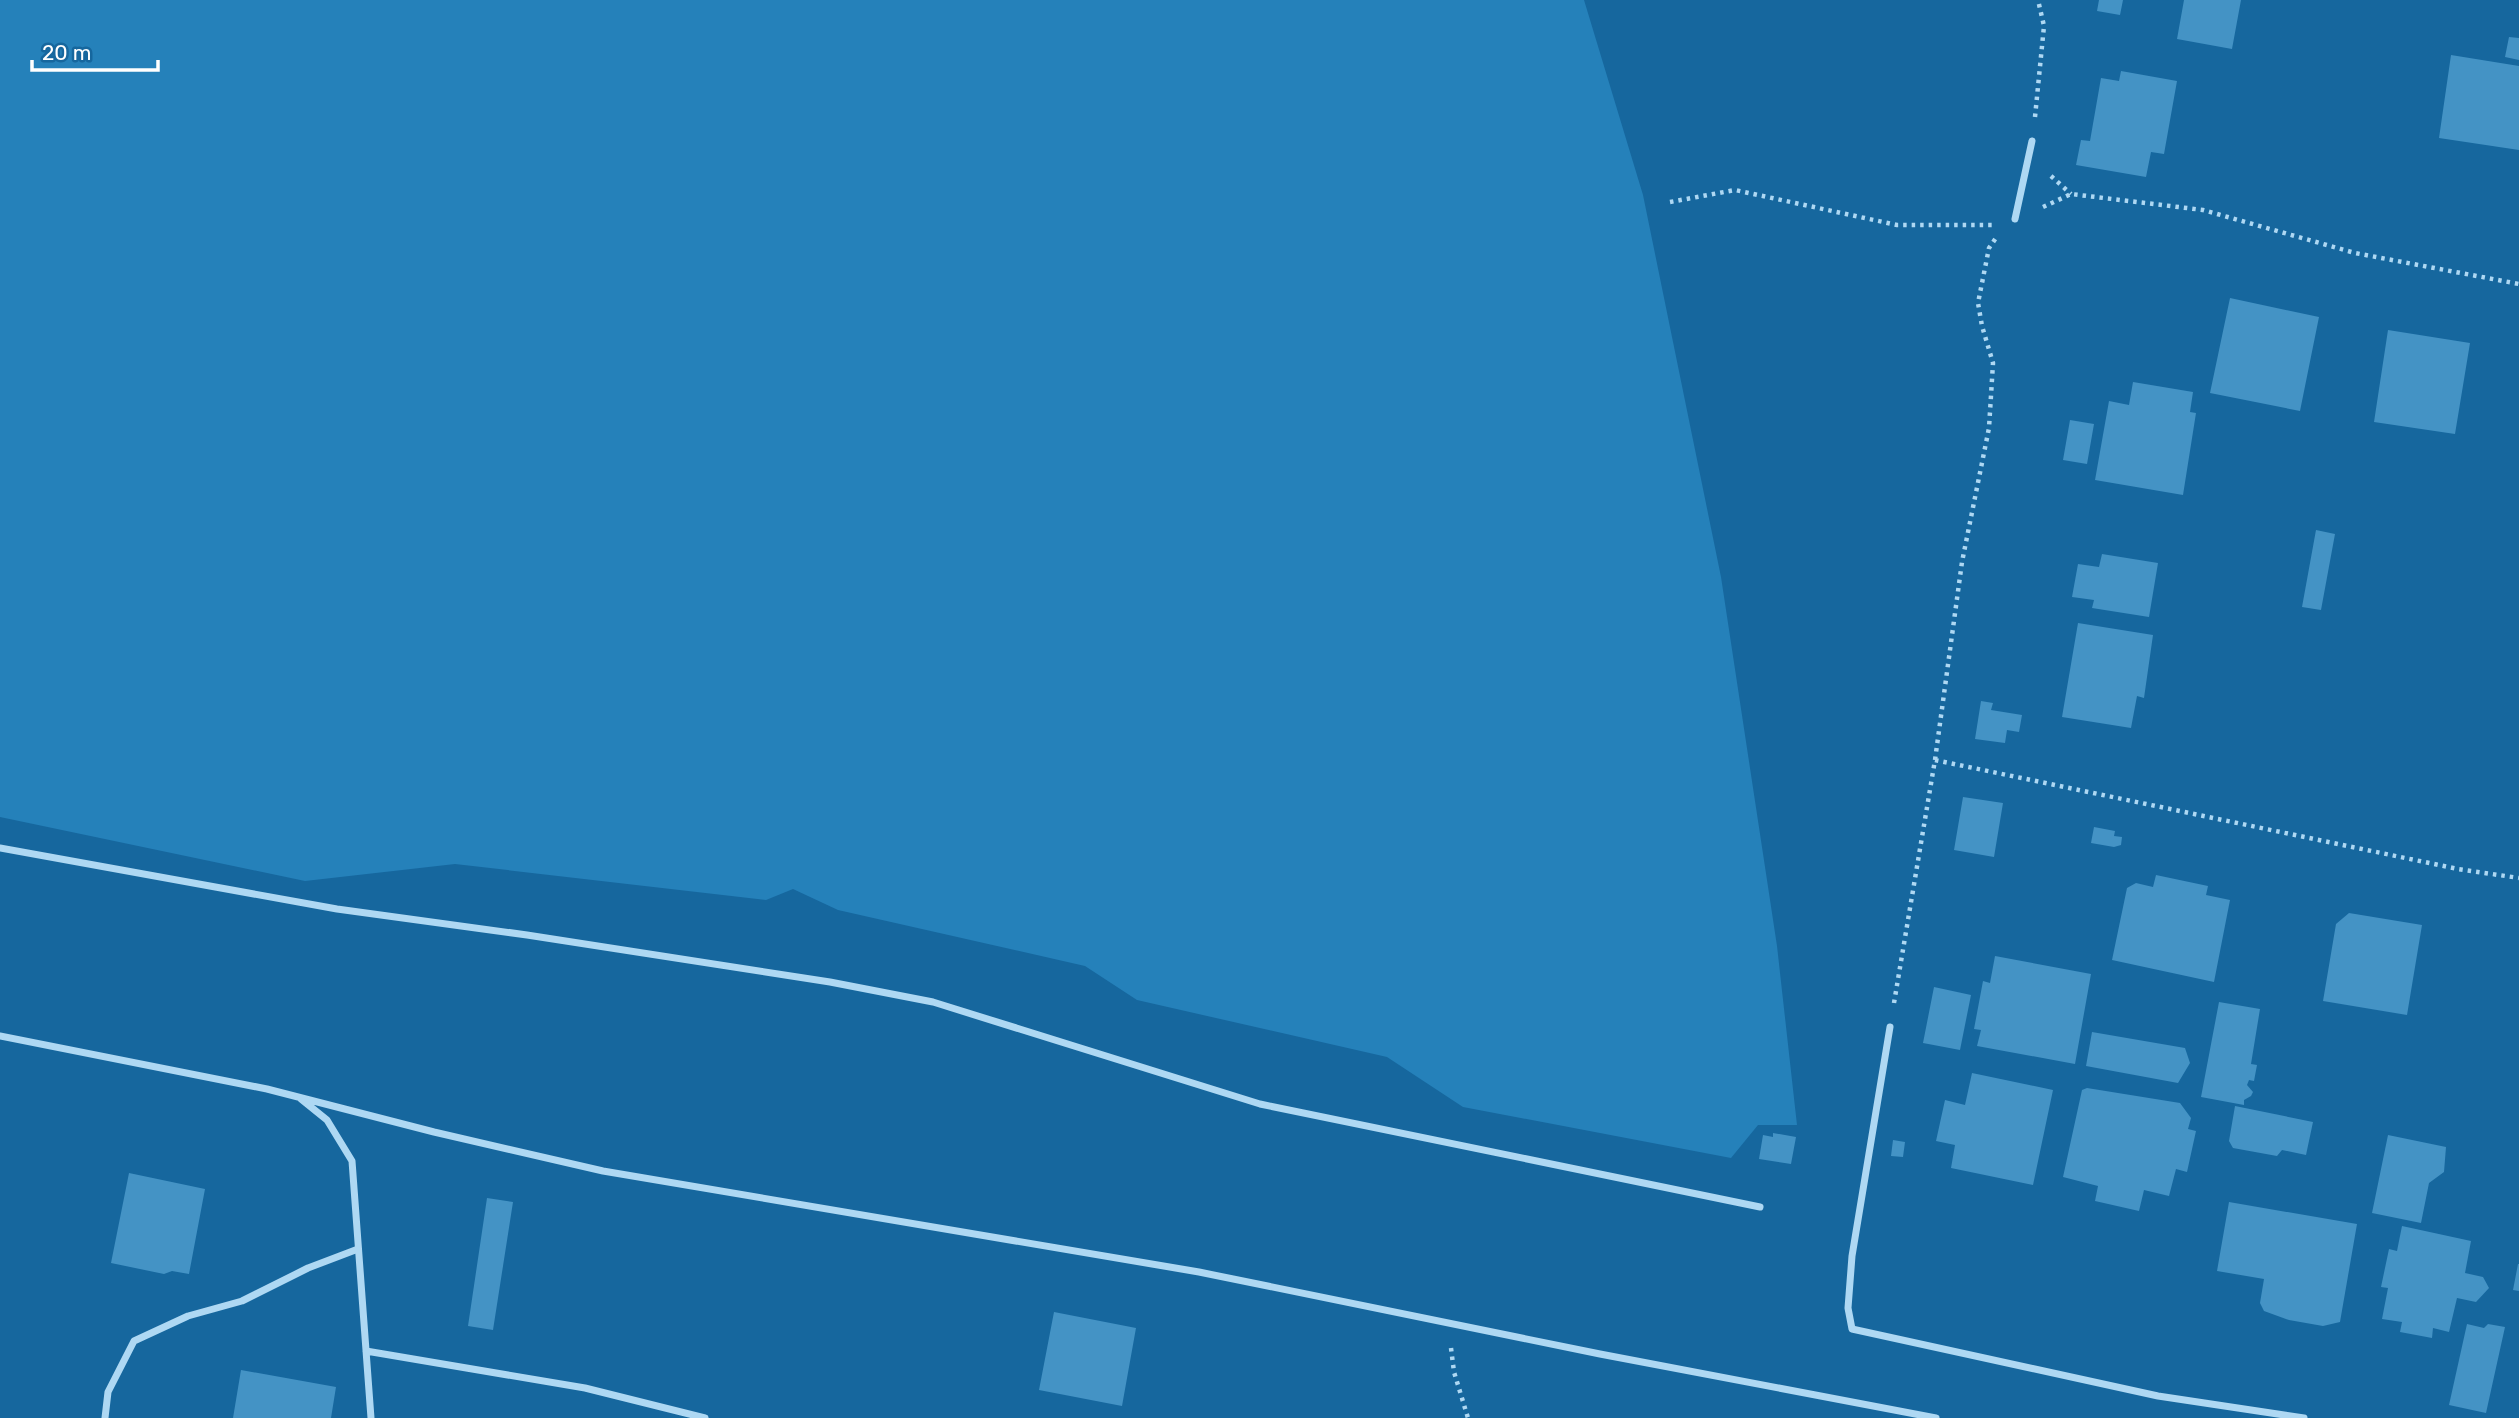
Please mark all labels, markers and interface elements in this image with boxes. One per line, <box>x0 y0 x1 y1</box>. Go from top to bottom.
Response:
scale bar <box>32 28 158 72</box>
text: 20 m <box>42 40 91 65</box>

